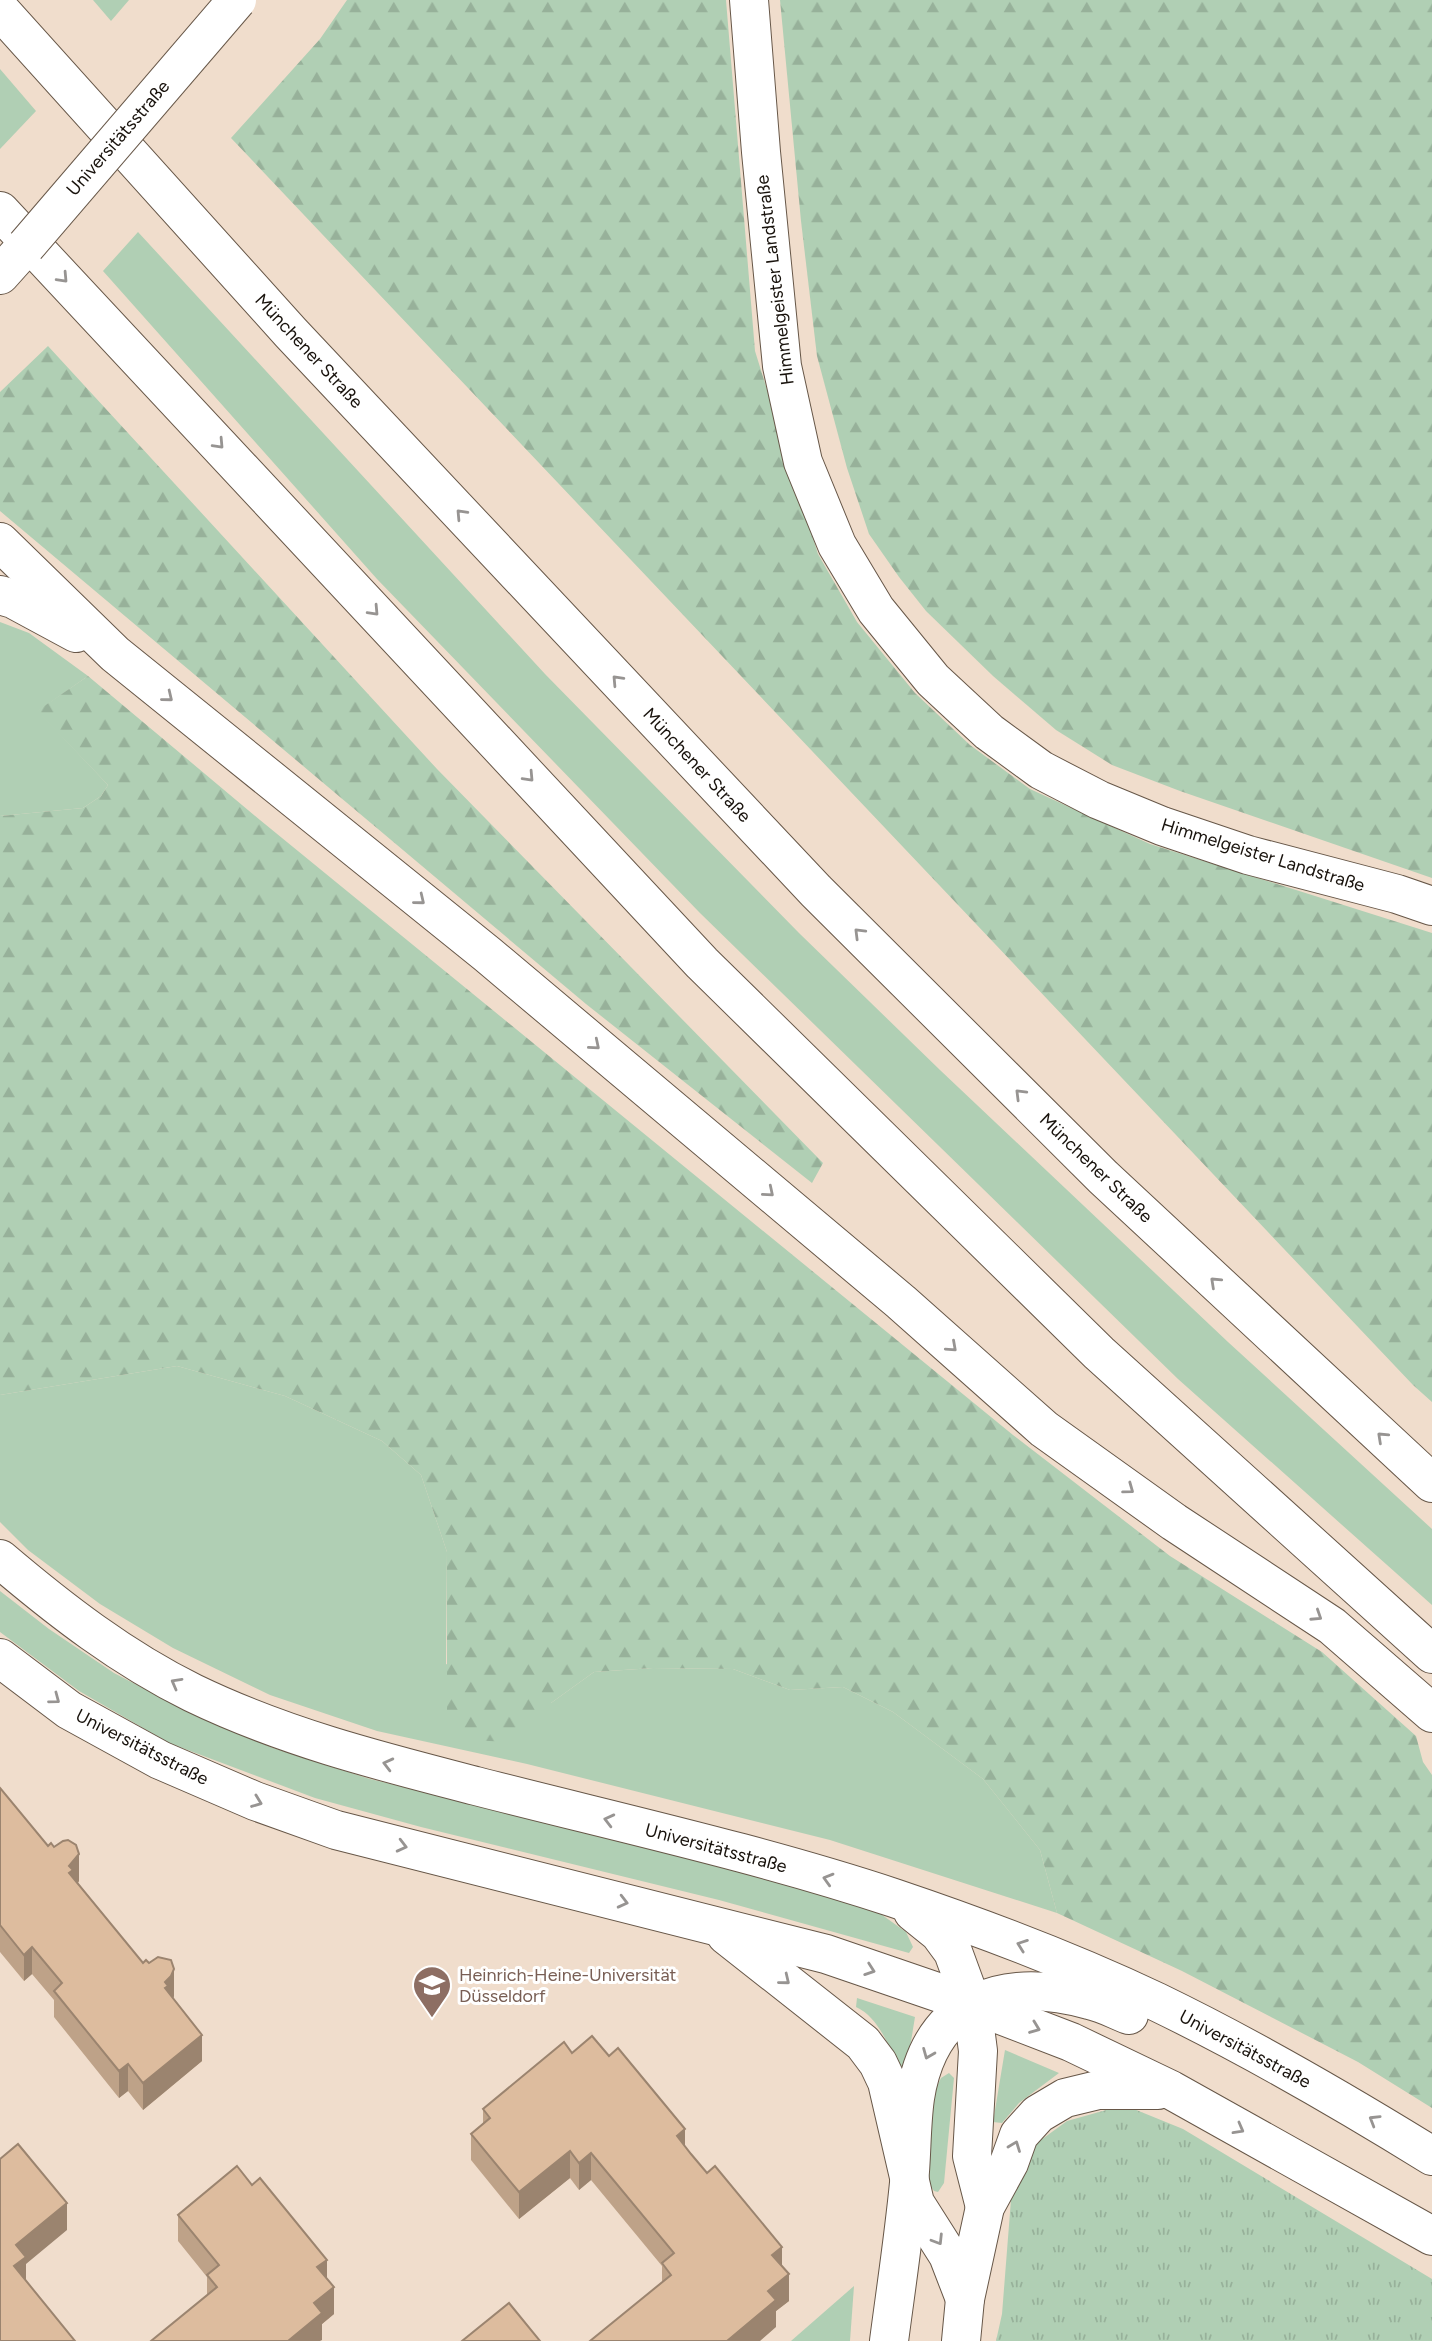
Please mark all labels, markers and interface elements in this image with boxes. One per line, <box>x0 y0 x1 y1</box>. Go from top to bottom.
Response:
street label: Universitätsstraße <box>62 76 174 200</box>
street label: Himmelgeister Landstraße <box>751 173 799 386</box>
one-way arrow <box>55 270 68 283</box>
street label: Münchener Straße <box>250 289 368 413</box>
one-way arrow <box>211 436 223 449</box>
one-way arrow <box>457 509 470 522</box>
one-way arrow <box>366 603 378 616</box>
one-way arrow <box>613 675 626 688</box>
one-way arrow <box>160 689 172 702</box>
street label: Münchener Straße <box>638 703 756 827</box>
one-way arrow <box>521 769 534 782</box>
street label: Himmelgeister Landstraße <box>1159 814 1368 897</box>
one-way arrow <box>412 892 424 905</box>
one-way arrow <box>854 929 867 942</box>
one-way arrow <box>587 1037 600 1050</box>
one-way arrow <box>1015 1089 1028 1102</box>
street label: Münchener Straße <box>1035 1109 1157 1228</box>
one-way arrow <box>761 1184 774 1196</box>
one-way arrow <box>1210 1277 1223 1290</box>
one-way arrow <box>944 1339 957 1351</box>
one-way arrow <box>1377 1432 1390 1445</box>
one-way arrow <box>1121 1481 1133 1494</box>
one-way arrow <box>1310 1608 1323 1621</box>
one-way arrow <box>171 1678 183 1691</box>
one-way arrow <box>47 1691 59 1704</box>
street label: Universitätsstraße <box>72 1704 212 1790</box>
one-way arrow <box>382 1758 394 1772</box>
one-way arrow <box>250 1793 262 1807</box>
one-way arrow <box>603 1814 615 1828</box>
street label: Universitätsstraße <box>643 1818 790 1878</box>
one-way arrow <box>396 1838 408 1852</box>
one-way arrow <box>823 1873 835 1888</box>
one-way arrow <box>617 1894 629 1908</box>
one-way arrow <box>1016 1939 1028 1953</box>
one-way arrow <box>864 1961 876 1976</box>
school or university icon: Heinrich-Heine-Universität Düsseldorf <box>411 1964 453 2019</box>
place label: Heinrich-Heine-Universität Düsseldorf <box>459 1964 677 2007</box>
one-way arrow <box>777 1971 789 1984</box>
street label: Universitätsstraße <box>1175 2005 1315 2093</box>
one-way arrow <box>1029 2020 1041 2034</box>
one-way arrow <box>923 2048 937 2060</box>
one-way arrow <box>1368 2115 1381 2128</box>
one-way arrow <box>1232 2120 1245 2134</box>
one-way arrow <box>1007 2141 1021 2153</box>
one-way arrow <box>930 2232 943 2245</box>

